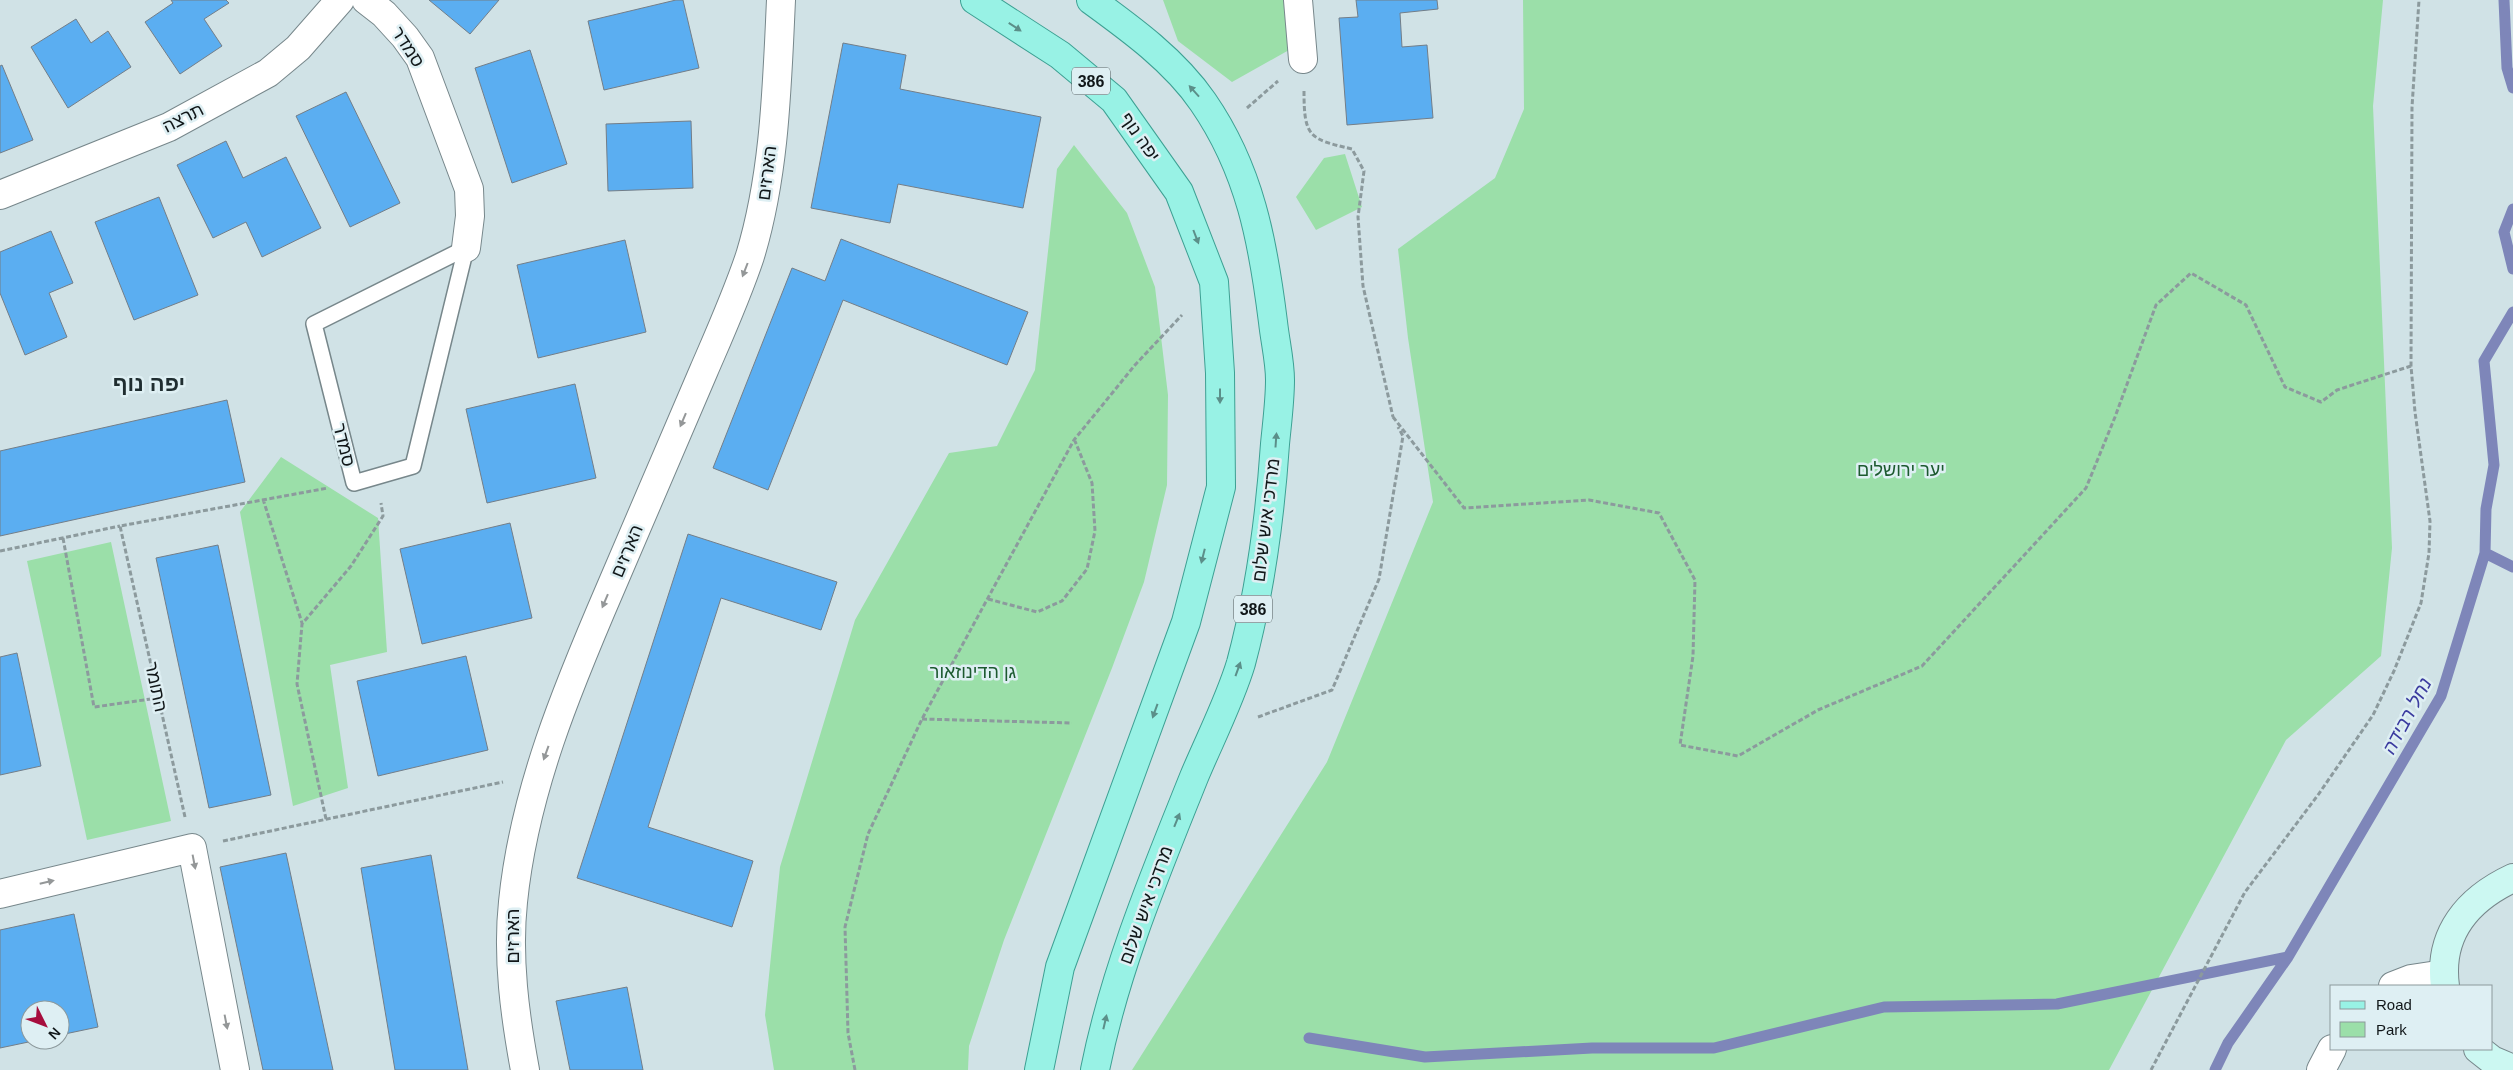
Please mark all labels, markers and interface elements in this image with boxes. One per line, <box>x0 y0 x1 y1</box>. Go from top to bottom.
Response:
one-way arrow <box>1009 22 1022 31</box>
street label: סמדר <box>388 23 428 71</box>
road number: 386 <box>1072 68 1110 94</box>
one-way arrow <box>1188 85 1200 97</box>
street label: תרצה <box>159 99 207 137</box>
street label: יפה נוף <box>1116 109 1164 165</box>
street label: הארזים <box>754 144 780 202</box>
one-way arrow <box>1193 230 1201 244</box>
one-way arrow <box>740 262 748 277</box>
district label: יפה נוף <box>113 371 185 396</box>
one-way arrow <box>1216 388 1224 404</box>
one-way arrow <box>679 413 687 428</box>
street label: סמדר <box>329 421 359 469</box>
one-way arrow <box>1272 432 1280 448</box>
street label: מרדכי איש שלום <box>1249 457 1283 583</box>
park label: יער ירושלים <box>1857 460 1945 480</box>
street label: הארזים <box>607 522 647 580</box>
one-way arrow <box>1199 549 1207 564</box>
one-way arrow <box>600 594 608 608</box>
road number: 386 <box>1234 596 1272 622</box>
street label: התומר <box>141 660 171 714</box>
park label: גן הדינוזאור <box>930 662 1017 682</box>
one-way arrow <box>1235 662 1242 677</box>
water label: נחל רבידה <box>2378 674 2436 758</box>
one-way arrow <box>1150 704 1158 719</box>
one-way arrow <box>542 745 549 760</box>
one-way arrow <box>1173 812 1181 827</box>
street label: מרדכי איש שלום <box>1115 843 1177 967</box>
one-way arrow <box>191 855 199 871</box>
one-way arrow <box>40 878 55 886</box>
street label: הארזים <box>503 908 523 964</box>
legend <box>2330 985 2493 1050</box>
text: Road <box>2376 996 2412 1013</box>
north arrow <box>20 1000 70 1050</box>
one-way arrow <box>222 1014 230 1030</box>
one-way arrow <box>1101 1015 1109 1030</box>
text: Park <box>2376 1021 2407 1038</box>
text: N <box>45 1025 64 1043</box>

